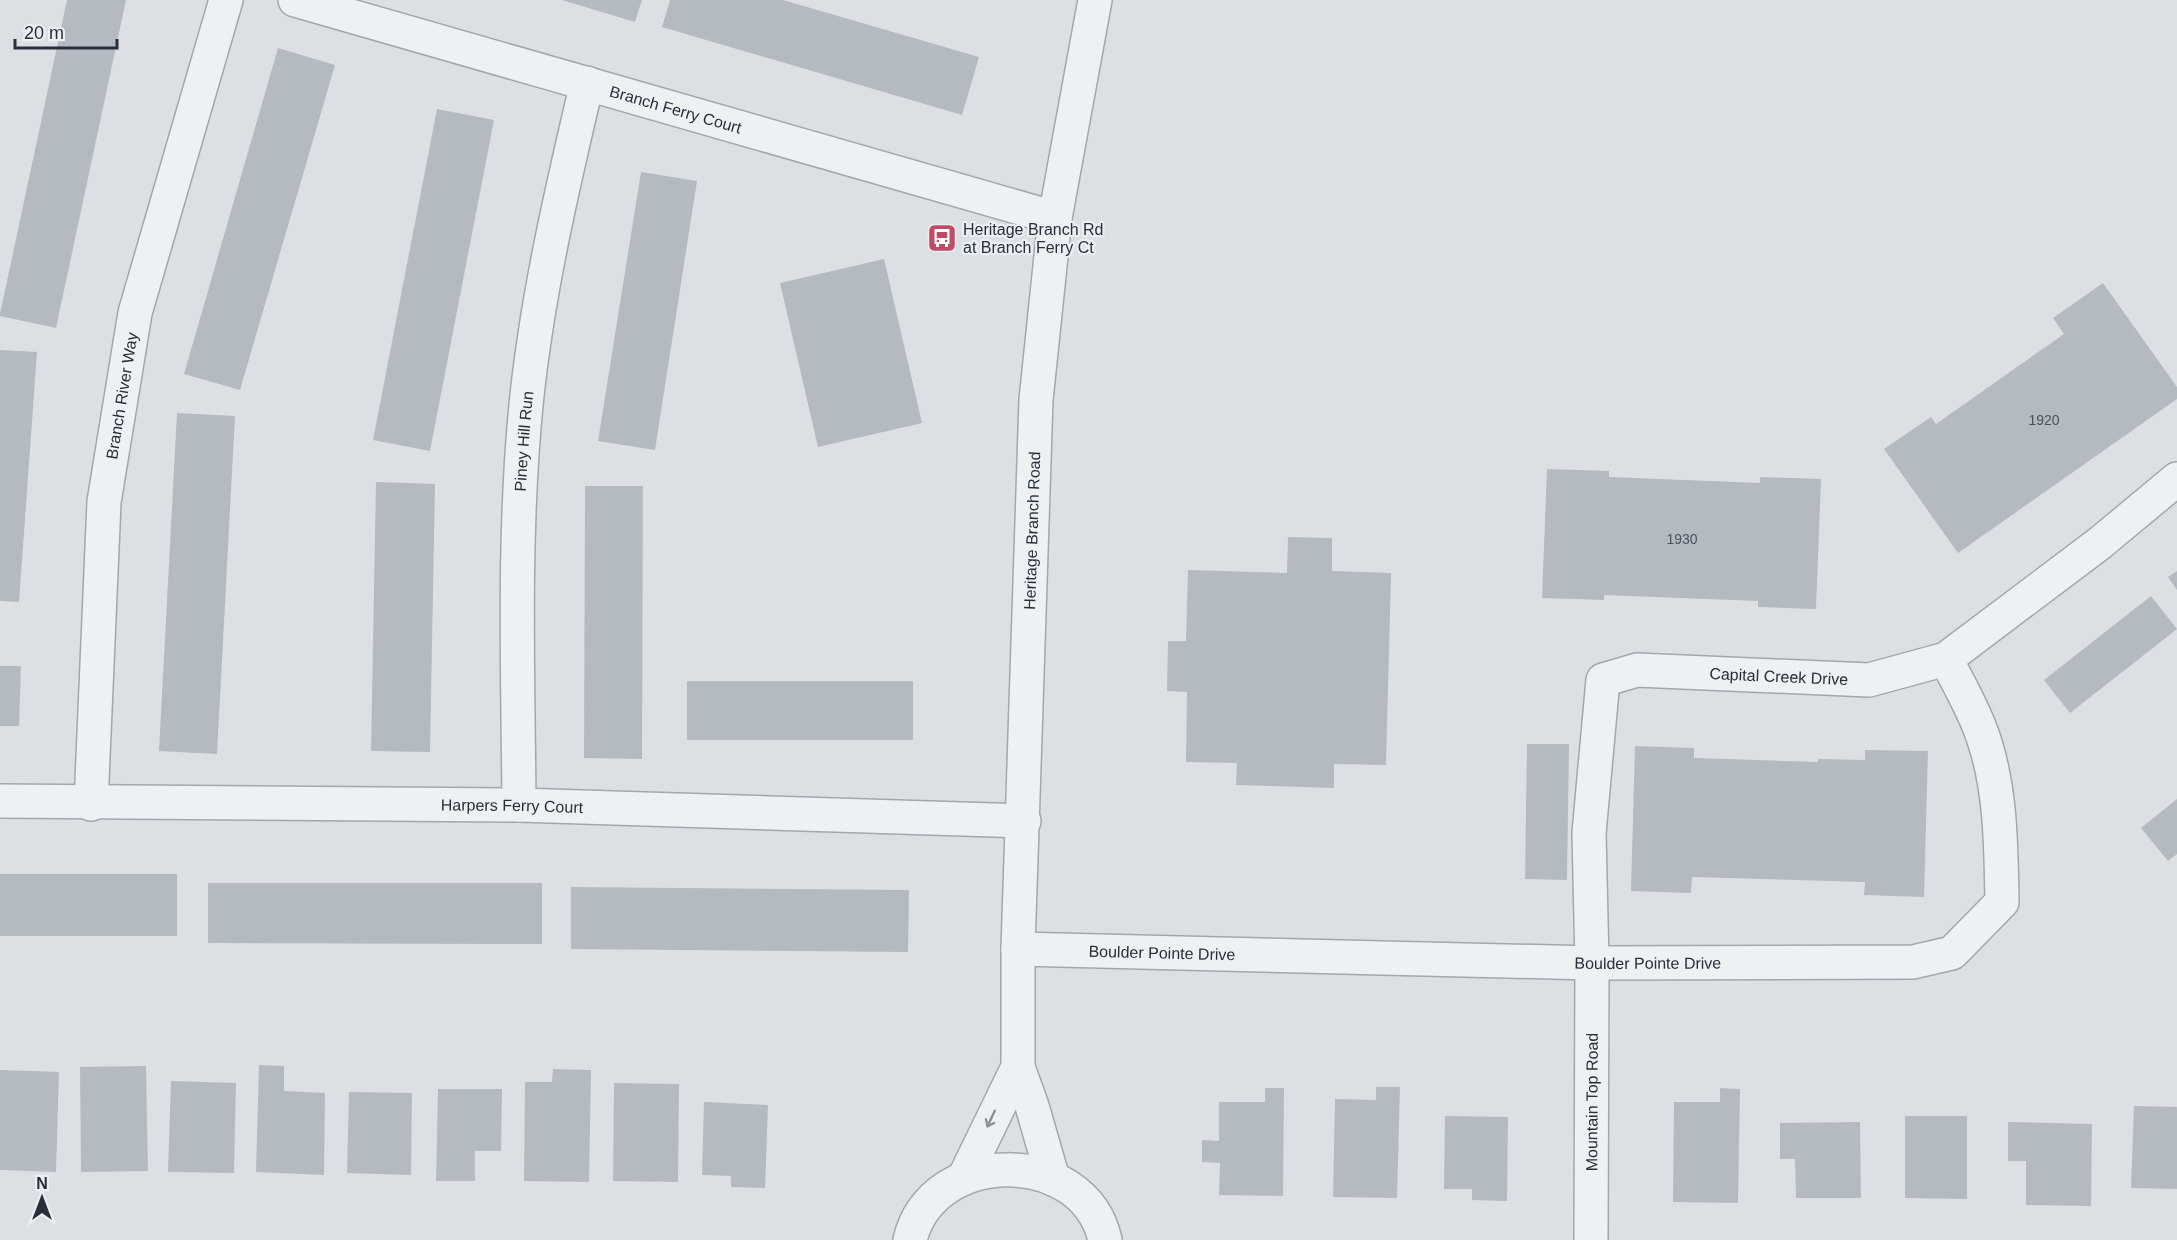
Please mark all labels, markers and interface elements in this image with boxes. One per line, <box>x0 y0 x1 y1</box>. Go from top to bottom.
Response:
scale bar <box>15 12 117 50</box>
text: 20 m <box>24 23 64 43</box>
street label: Branch Ferry Court <box>608 82 744 136</box>
place label: Heritage Branch Rd at Branch Ferry Ct <box>963 221 1104 256</box>
bus stop icon: Heritage Branch Rd at Branch Ferry Ct <box>926 222 958 254</box>
street label: Branch River Way <box>103 331 140 460</box>
street label: Piney Hill Run <box>511 390 536 492</box>
house number: 1920 <box>2028 412 2060 428</box>
street label: Heritage Branch Road <box>1021 451 1043 610</box>
house number: 1930 <box>1666 531 1698 547</box>
street label: Capital Creek Drive <box>1709 665 1849 688</box>
street label: Harpers Ferry Court <box>441 796 584 816</box>
street label: Boulder Pointe Drive <box>1088 942 1236 963</box>
street label: Boulder Pointe Drive <box>1574 954 1721 972</box>
street label: Mountain Top Road <box>1583 1033 1600 1171</box>
one-way arrow <box>985 1110 997 1128</box>
north arrow <box>12 1168 72 1228</box>
text: N <box>36 1175 48 1192</box>

